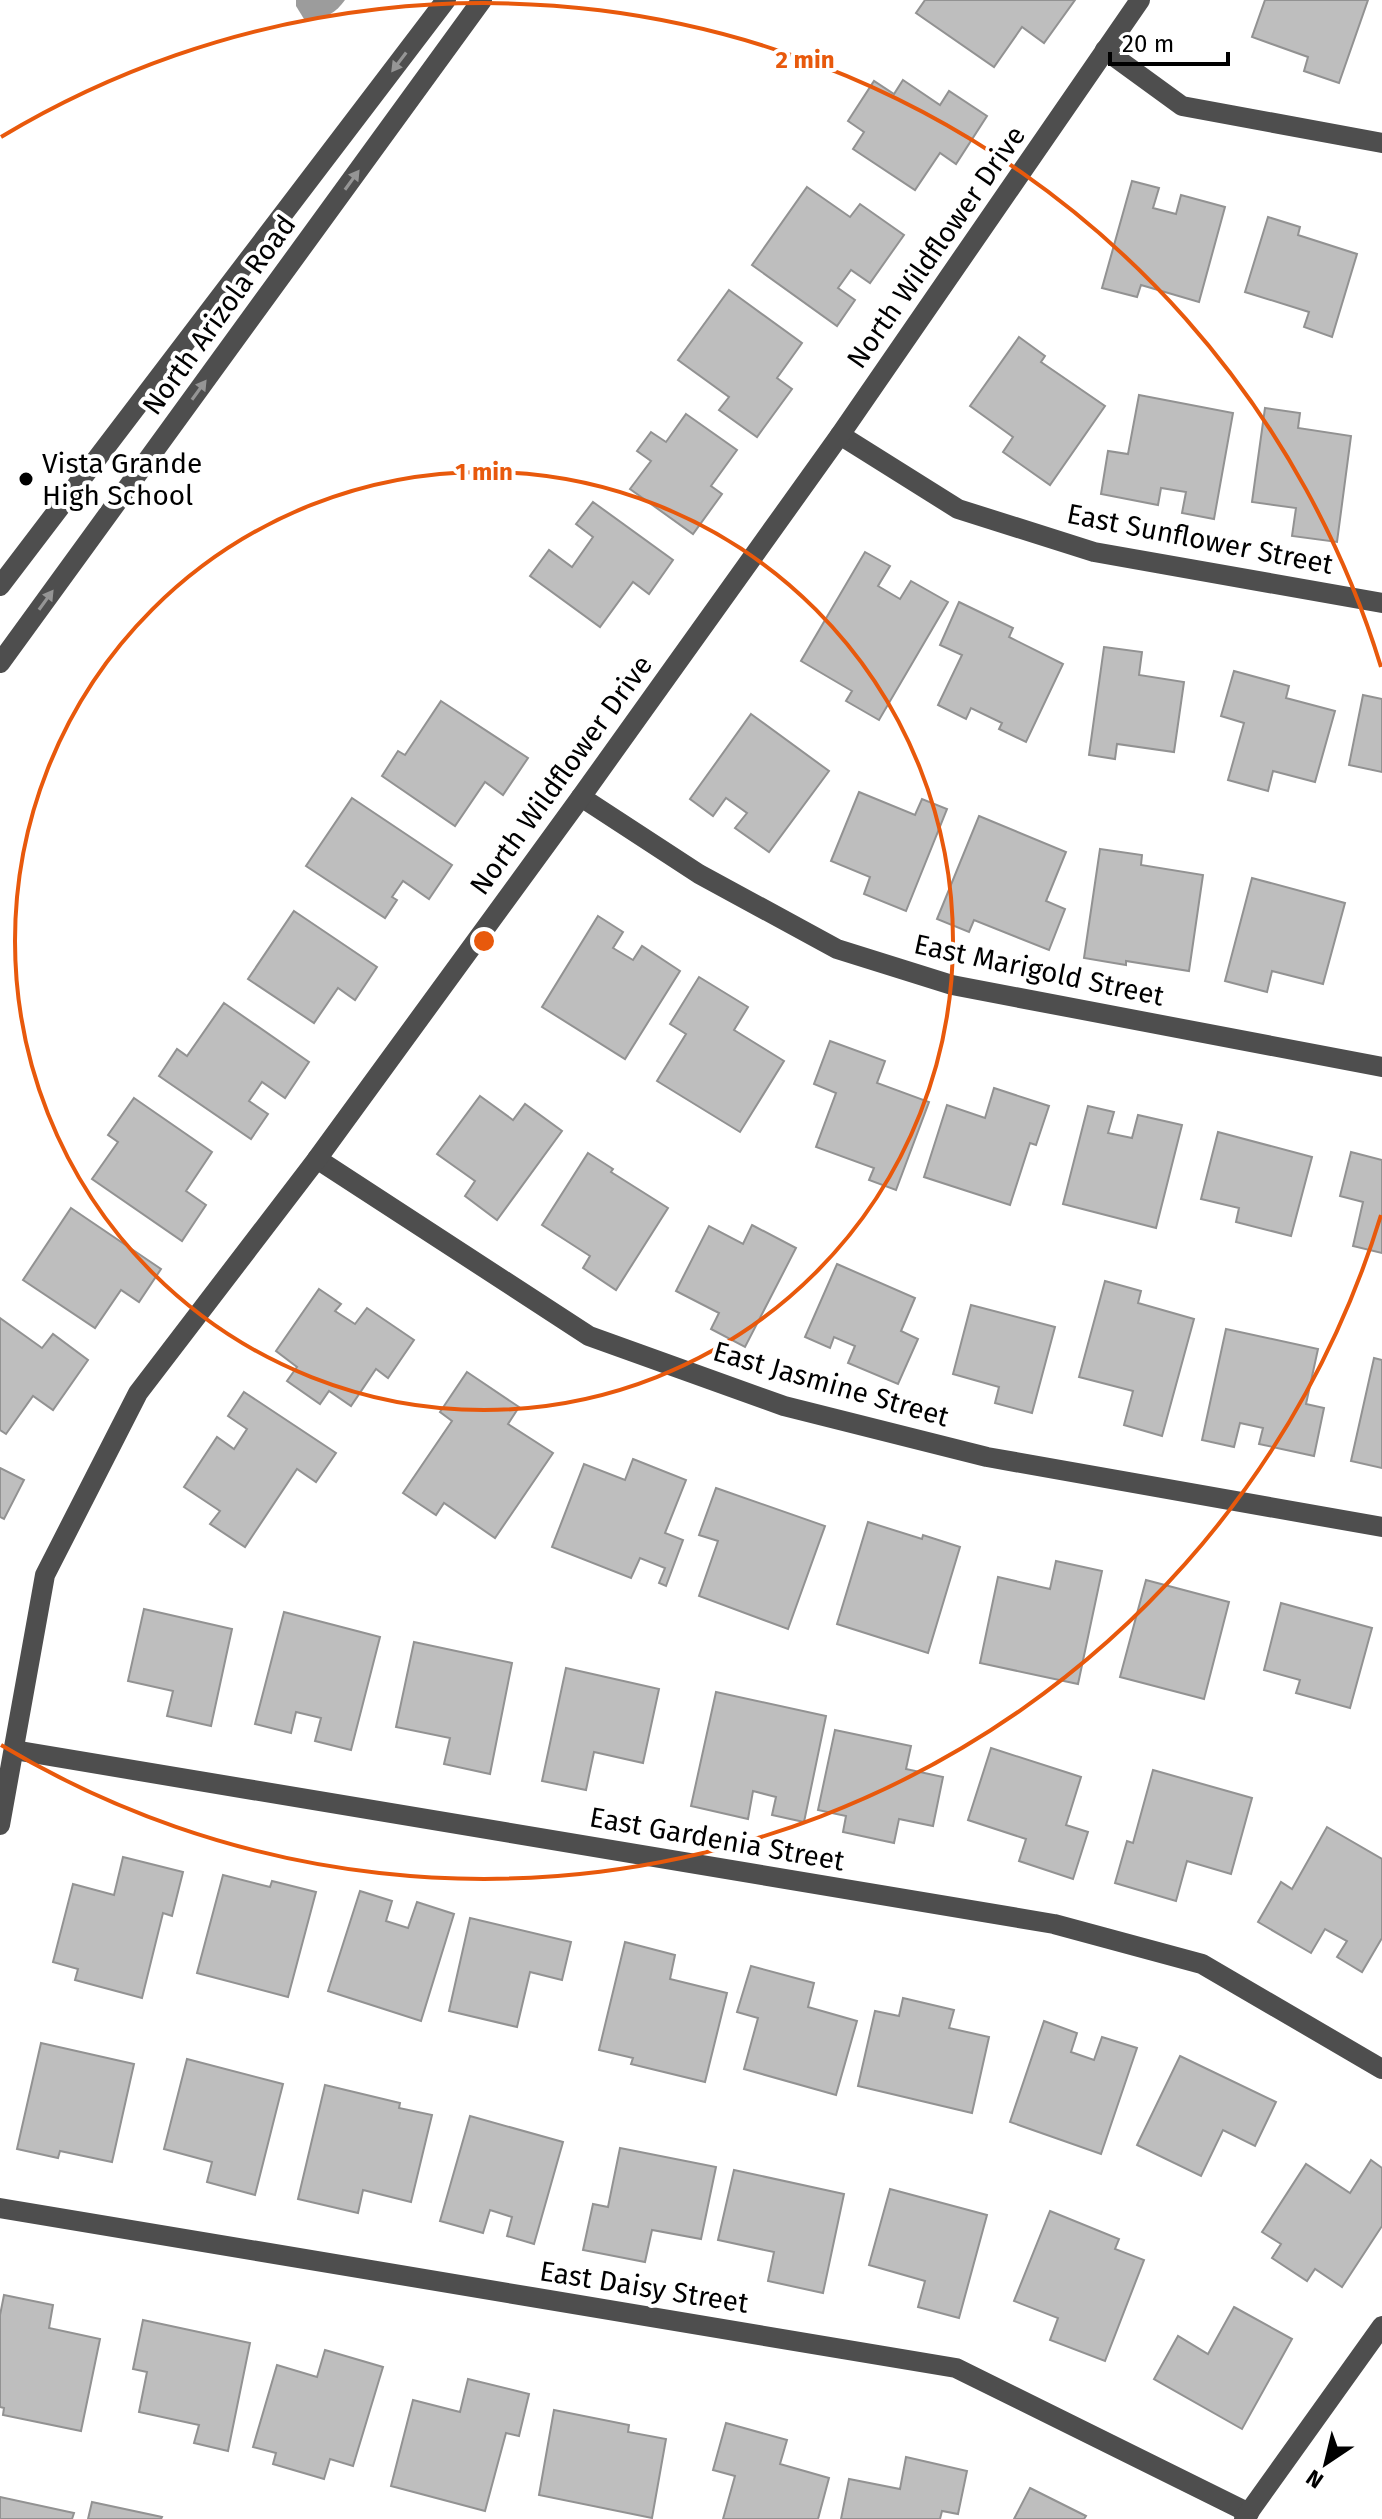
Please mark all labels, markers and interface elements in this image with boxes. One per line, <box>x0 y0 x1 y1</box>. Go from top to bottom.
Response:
scale bar <box>1110 16 1228 66</box>
text: 20 m <box>1122 30 1174 58</box>
text: 2 min <box>776 46 835 74</box>
one-way arrow <box>391 52 407 72</box>
street label: North Wildflower Drive <box>840 120 1032 374</box>
one-way arrow <box>344 169 359 190</box>
street label: North Arizola Road <box>136 209 302 421</box>
one-way arrow <box>191 379 207 401</box>
place label: Vista Grande High School <box>42 447 202 512</box>
text: 1 min <box>455 458 513 486</box>
marker: Vista Grande High School <box>17 470 35 488</box>
street label: East Sunflower Street <box>1064 497 1337 581</box>
one-way arrow <box>38 590 53 611</box>
street label: North Wildflower Drive <box>463 649 659 901</box>
centre of rings <box>470 927 498 955</box>
street label: East Marigold Street <box>911 927 1168 1013</box>
street label: East Jasmine Street <box>709 1335 954 1434</box>
street label: East Gardenia Street <box>587 1800 848 1878</box>
street label: East Daisy Street <box>537 2254 752 2320</box>
north arrow <box>1286 2423 1366 2503</box>
text: N <box>1301 2464 1329 2494</box>

